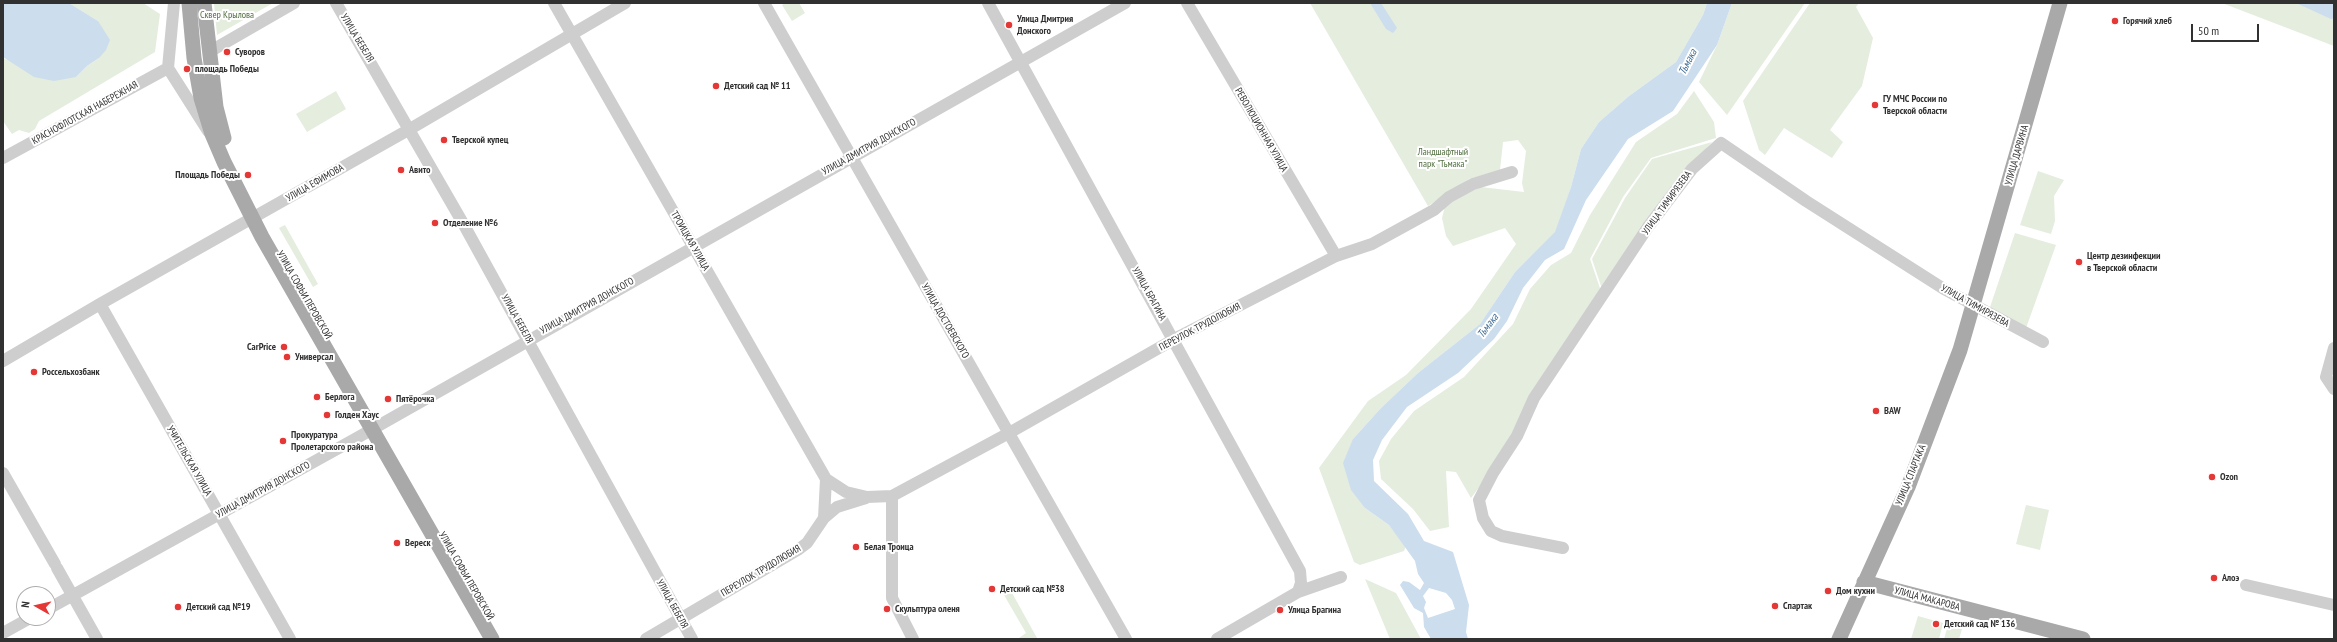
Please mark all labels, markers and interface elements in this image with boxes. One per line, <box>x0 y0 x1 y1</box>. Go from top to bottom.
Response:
park label: Сквер Крылова <box>200 9 254 21</box>
street label: УЛИЦА БЕБЕЛЯ <box>338 12 376 64</box>
place label: Улица Дмитрия Донского <box>1017 13 1073 36</box>
place label: Горячий хлеб <box>2123 15 2172 27</box>
marker: Горячий хлеб <box>2110 16 2120 26</box>
scale bar <box>2193 16 2261 42</box>
marker: Улица Дмитрия Донского <box>1004 20 1014 30</box>
text: 50 m <box>2198 23 2219 38</box>
place label: Суворов <box>235 46 265 58</box>
marker: Суворов <box>222 47 232 57</box>
water label: Тьмака <box>1676 47 1700 77</box>
place label: площадь Победы <box>195 63 259 75</box>
marker: площадь Победы <box>182 64 192 74</box>
street label: КРАСНОФЛОТСКАЯ НАБЕРЕЖНАЯ <box>30 79 140 147</box>
place label: Детский сад № 11 <box>724 80 791 92</box>
marker: Детский сад № 11 <box>711 81 721 91</box>
street label: РЕВОЛЮЦИОННАЯ УЛИЦА <box>1232 86 1290 174</box>
place label: ГУ МЧС России по Тверской области <box>1883 93 1947 116</box>
marker: ГУ МЧС России по Тверской области <box>1870 100 1880 110</box>
street label: УЛИЦА ДМИТРИЯ ДОНСКОГО <box>820 116 918 178</box>
street label: УЛИЦА ДАРВИНА <box>2003 123 2031 187</box>
place label: Тверской купец <box>452 134 508 146</box>
marker: Тверской купец <box>439 135 449 145</box>
park label: Ландшафтный парк "Тьмака" <box>1418 146 1468 170</box>
street label: УЛИЦА ЕФИМОВА <box>284 162 346 204</box>
place label: Авито <box>409 164 431 176</box>
marker: Авито <box>396 165 406 175</box>
place label: Площадь Победы <box>175 169 240 181</box>
street label: УЛИЦА ТИМИРЯЗЕВА <box>1640 169 1694 237</box>
marker: Площадь Победы <box>243 170 253 180</box>
street label: ТРОИЦКАЯ УЛИЦА <box>668 209 712 273</box>
place label: Отделение №6 <box>443 217 498 229</box>
marker: Отделение №6 <box>430 218 440 228</box>
street label: УЛИЦА СОФЬИ ПЕРОВСКОЙ <box>274 249 334 341</box>
place label: Центр дезинфекции в Тверской области <box>2087 250 2161 274</box>
marker: Центр дезинфекции в Тверской области <box>2074 257 2084 267</box>
street label: УЛИЦА БРАГИНА <box>1129 265 1169 323</box>
street label: УЛИЦА ДМИТРИЯ ДОНСКОГО <box>538 275 636 337</box>
street label: УЛИЦА ДОСТОЕВСКОГО <box>919 281 971 361</box>
street label: УЛИЦА ТИМИРЯЗЕВА <box>1939 282 2011 330</box>
street label: УЛИЦА БЕБЕЛЯ <box>499 292 535 346</box>
street label: ПЕРЕУЛОК ТРУДОЛЮБИЯ <box>1157 300 1243 354</box>
water label: Тьмака <box>1475 311 1501 341</box>
place label: CarPrice <box>247 341 276 353</box>
marker: CarPrice <box>279 342 289 352</box>
place label: Универсал <box>295 351 333 363</box>
marker: Универсал <box>282 352 292 362</box>
place label: Россельхозбанк <box>42 366 100 378</box>
marker: Россельхозбанк <box>29 367 39 377</box>
place label: Берлога <box>325 391 355 403</box>
marker: Берлога <box>312 392 322 402</box>
place label: Пятёрочка <box>396 393 434 405</box>
marker: Пятёрочка <box>383 394 393 404</box>
place label: BAW <box>1884 405 1901 417</box>
marker: BAW <box>1871 406 1881 416</box>
place label: Голден Хаус <box>335 409 379 421</box>
marker: Голден Хаус <box>322 410 332 420</box>
street label: УЧИТЕЛЬСКАЯ УЛИЦА <box>164 424 214 498</box>
place label: Прокуратура Пролетарского района <box>291 429 373 452</box>
marker: Прокуратура Пролетарского района <box>278 436 288 446</box>
street label: УЛИЦА СПАРТАКА <box>1893 443 1929 507</box>
street label: УЛИЦА ДМИТРИЯ ДОНСКОГО <box>214 459 312 521</box>
place label: Ozon <box>2220 471 2238 483</box>
marker: Ozon <box>2207 472 2217 482</box>
street label: УЛИЦА СОФЬИ ПЕРОВСКОЙ <box>436 530 496 622</box>
place label: Вереск <box>405 537 431 549</box>
marker: Вереск <box>392 538 402 548</box>
place label: Белая Троица <box>864 541 914 553</box>
street label: ПЕРЕУЛОК ТРУДОЛЮБИЯ <box>719 542 803 600</box>
marker: Белая Троица <box>851 542 861 552</box>
place label: Алоэ <box>2222 572 2239 584</box>
marker: Алоэ <box>2209 573 2219 583</box>
street label: УЛИЦА БЕБЕЛЯ <box>654 577 690 631</box>
place label: Детский сад №38 <box>1000 583 1065 595</box>
marker: Детский сад №38 <box>987 584 997 594</box>
street label: УЛИЦА МАКАРОВА <box>1893 584 1961 614</box>
place label: Дом кухни <box>1836 585 1875 597</box>
north arrow <box>16 586 56 626</box>
marker: Дом кухни <box>1823 586 1833 596</box>
place label: Спартак <box>1783 600 1812 612</box>
text: N <box>18 601 32 608</box>
place label: Детский сад №19 <box>186 601 251 613</box>
marker: Спартак <box>1770 601 1780 611</box>
marker: Детский сад №19 <box>173 602 183 612</box>
place label: Скульптура оленя <box>895 603 960 615</box>
marker: Скульптура оленя <box>882 604 892 614</box>
place label: Улица Брагина <box>1288 604 1341 616</box>
marker: Улица Брагина <box>1275 605 1285 615</box>
place label: Детский сад № 136 <box>1944 618 2015 630</box>
marker: Детский сад № 136 <box>1931 619 1941 629</box>

